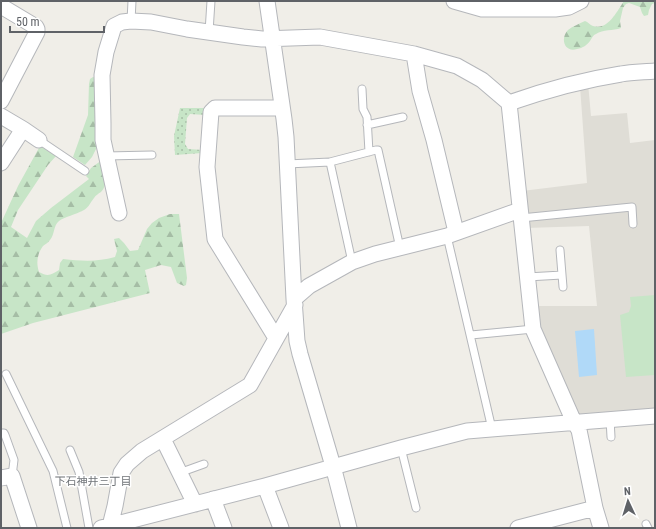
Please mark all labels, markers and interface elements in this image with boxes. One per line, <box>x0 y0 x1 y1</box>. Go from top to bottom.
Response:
scale bar <box>10 8 104 34</box>
text: 50 m <box>16 15 40 29</box>
district label: 下石神井三丁目 <box>55 475 132 488</box>
north arrow <box>608 481 648 521</box>
text: N <box>624 485 631 498</box>

